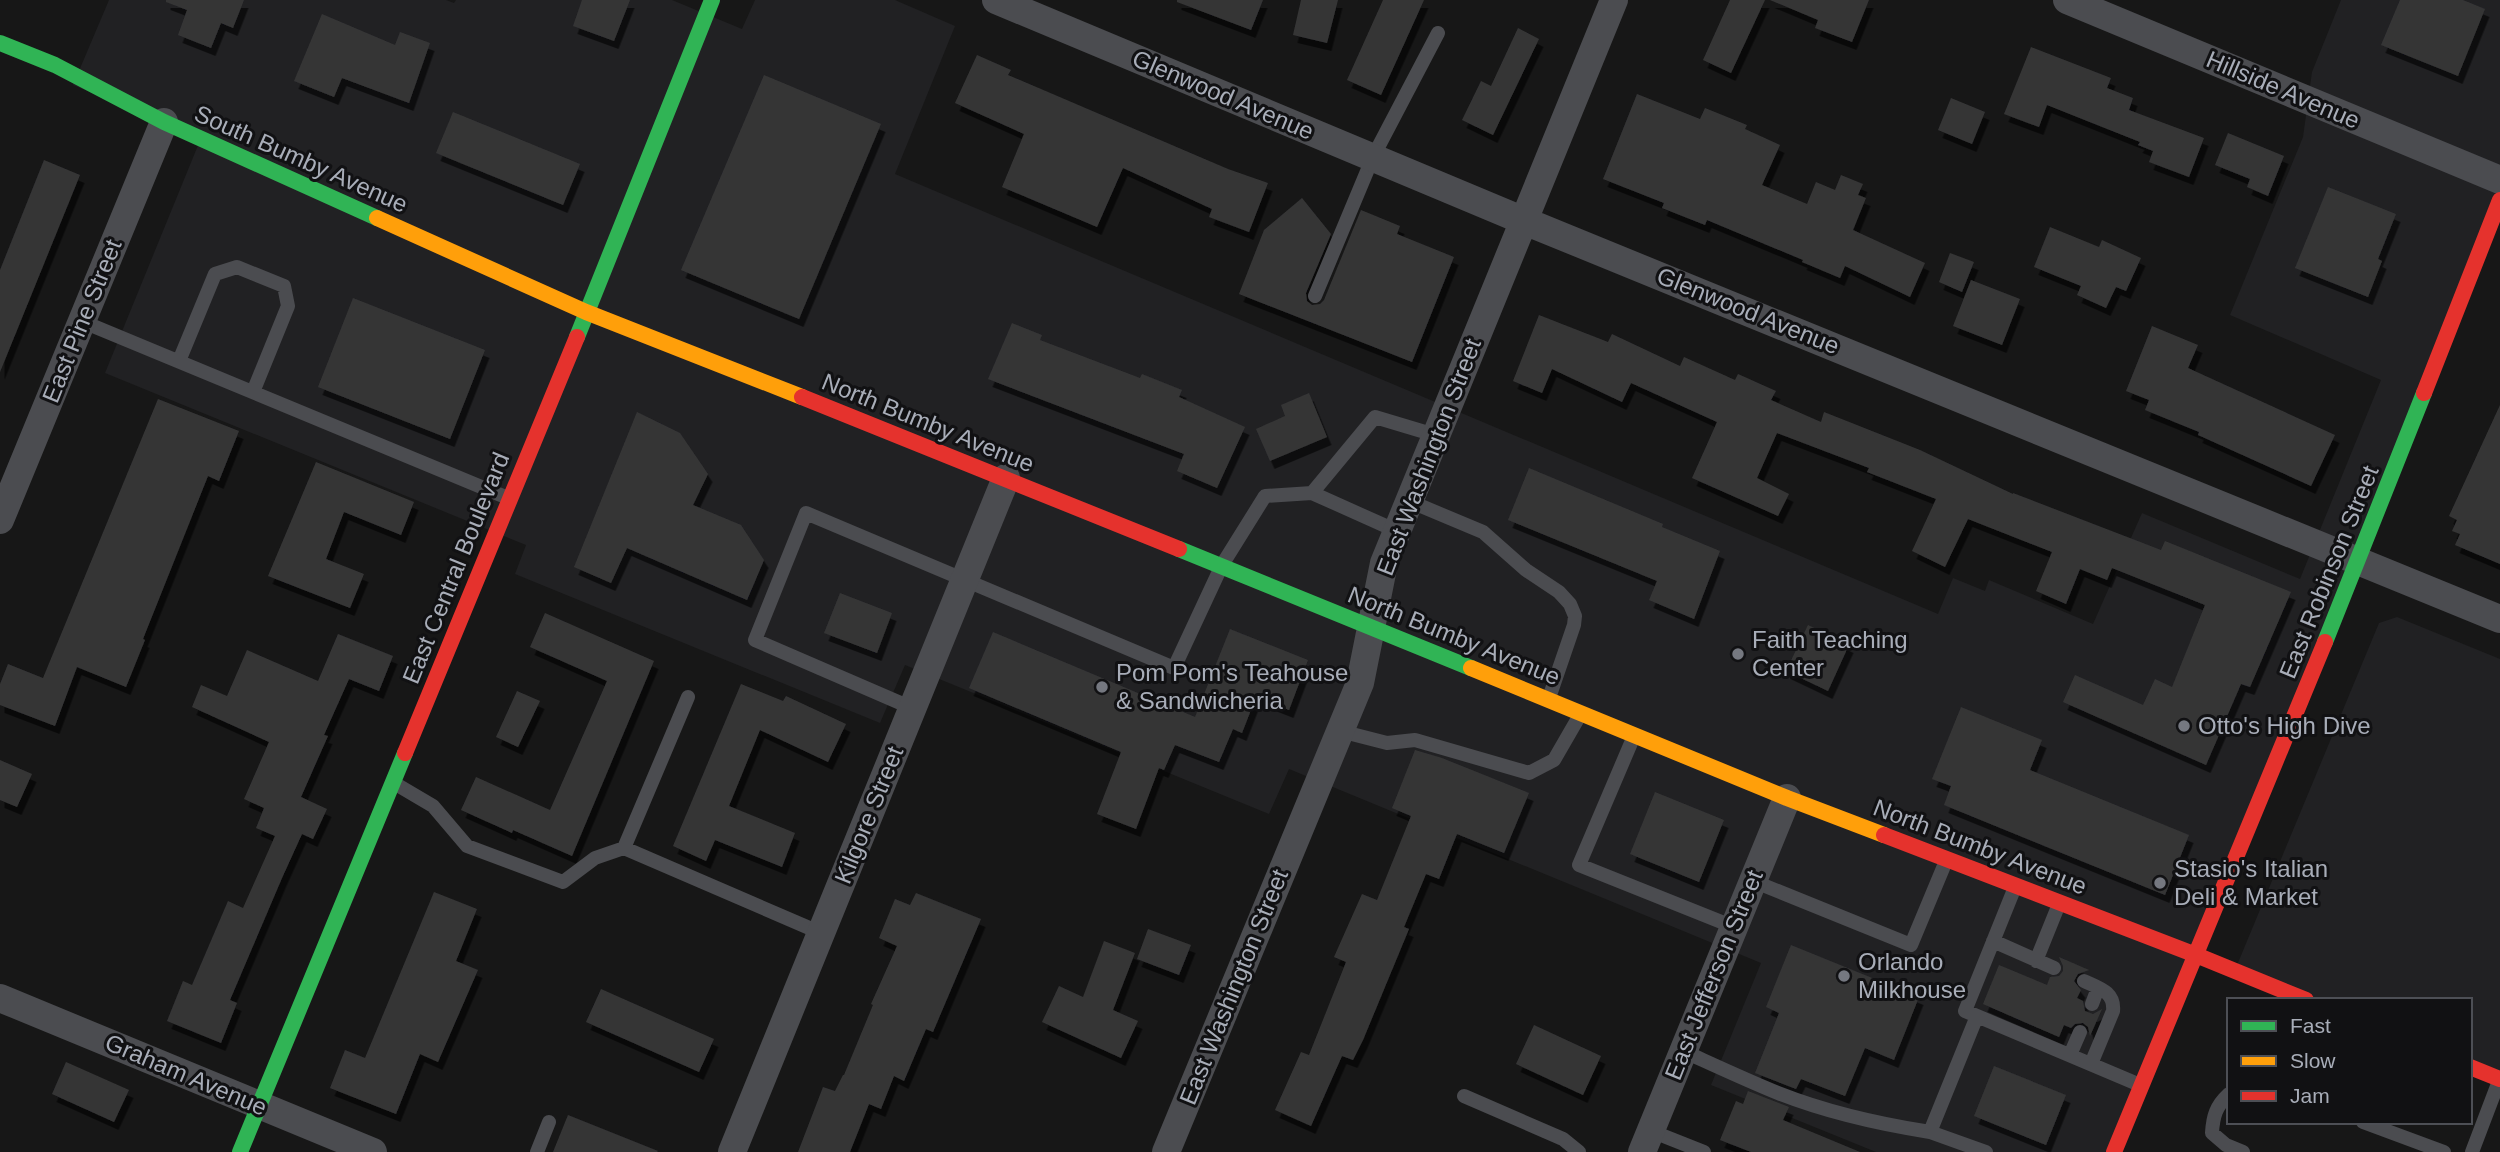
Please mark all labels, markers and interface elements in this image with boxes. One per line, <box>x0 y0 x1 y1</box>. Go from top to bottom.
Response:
street label: Glenwood Avenue <box>1128 44 1318 145</box>
street label: Hillside Avenue <box>2203 45 2364 134</box>
street label: South Bumby Avenue <box>190 99 412 218</box>
street label: East Pine Street <box>37 235 127 406</box>
street label: Glenwood Avenue <box>1653 262 1843 359</box>
street label: East Washington Street <box>1371 334 1486 579</box>
street label: North Bumby Avenue <box>818 368 1038 477</box>
street label: East Central Boulevard <box>397 448 514 687</box>
street label: East Robinson Street <box>2274 461 2384 682</box>
street label: North Bumby Avenue <box>1344 581 1564 690</box>
place label: Faith Teaching Center <box>1752 626 1908 681</box>
marker: Faith Teaching Center <box>1730 646 1746 662</box>
place label: Pom Pom's Teahouse & Sandwicheria <box>1116 659 1348 714</box>
marker: Pom Pom's Teahouse & Sandwicheria <box>1094 679 1110 695</box>
place label: Otto's High Dive <box>2198 712 2371 739</box>
marker: Otto's High Dive <box>2176 718 2192 734</box>
street label: Kilgore Street <box>829 742 908 887</box>
street label: North Bumby Avenue <box>1870 793 2091 900</box>
place label: Stasio's Italian Deli & Market <box>2174 855 2328 910</box>
street label: East Washington Street <box>1174 865 1293 1108</box>
street label: East Jefferson Street <box>1659 866 1768 1084</box>
marker: Stasio's Italian Deli & Market <box>2152 875 2168 891</box>
place label: Orlando Milkhouse <box>1858 948 1966 1003</box>
marker: Orlando Milkhouse <box>1836 968 1852 984</box>
legend <box>2227 998 2472 1124</box>
text: Fast <box>2290 1014 2331 1037</box>
street label: Graham Avenue <box>101 1028 271 1121</box>
text: Slow <box>2290 1049 2336 1072</box>
text: Jam <box>2290 1084 2330 1107</box>

